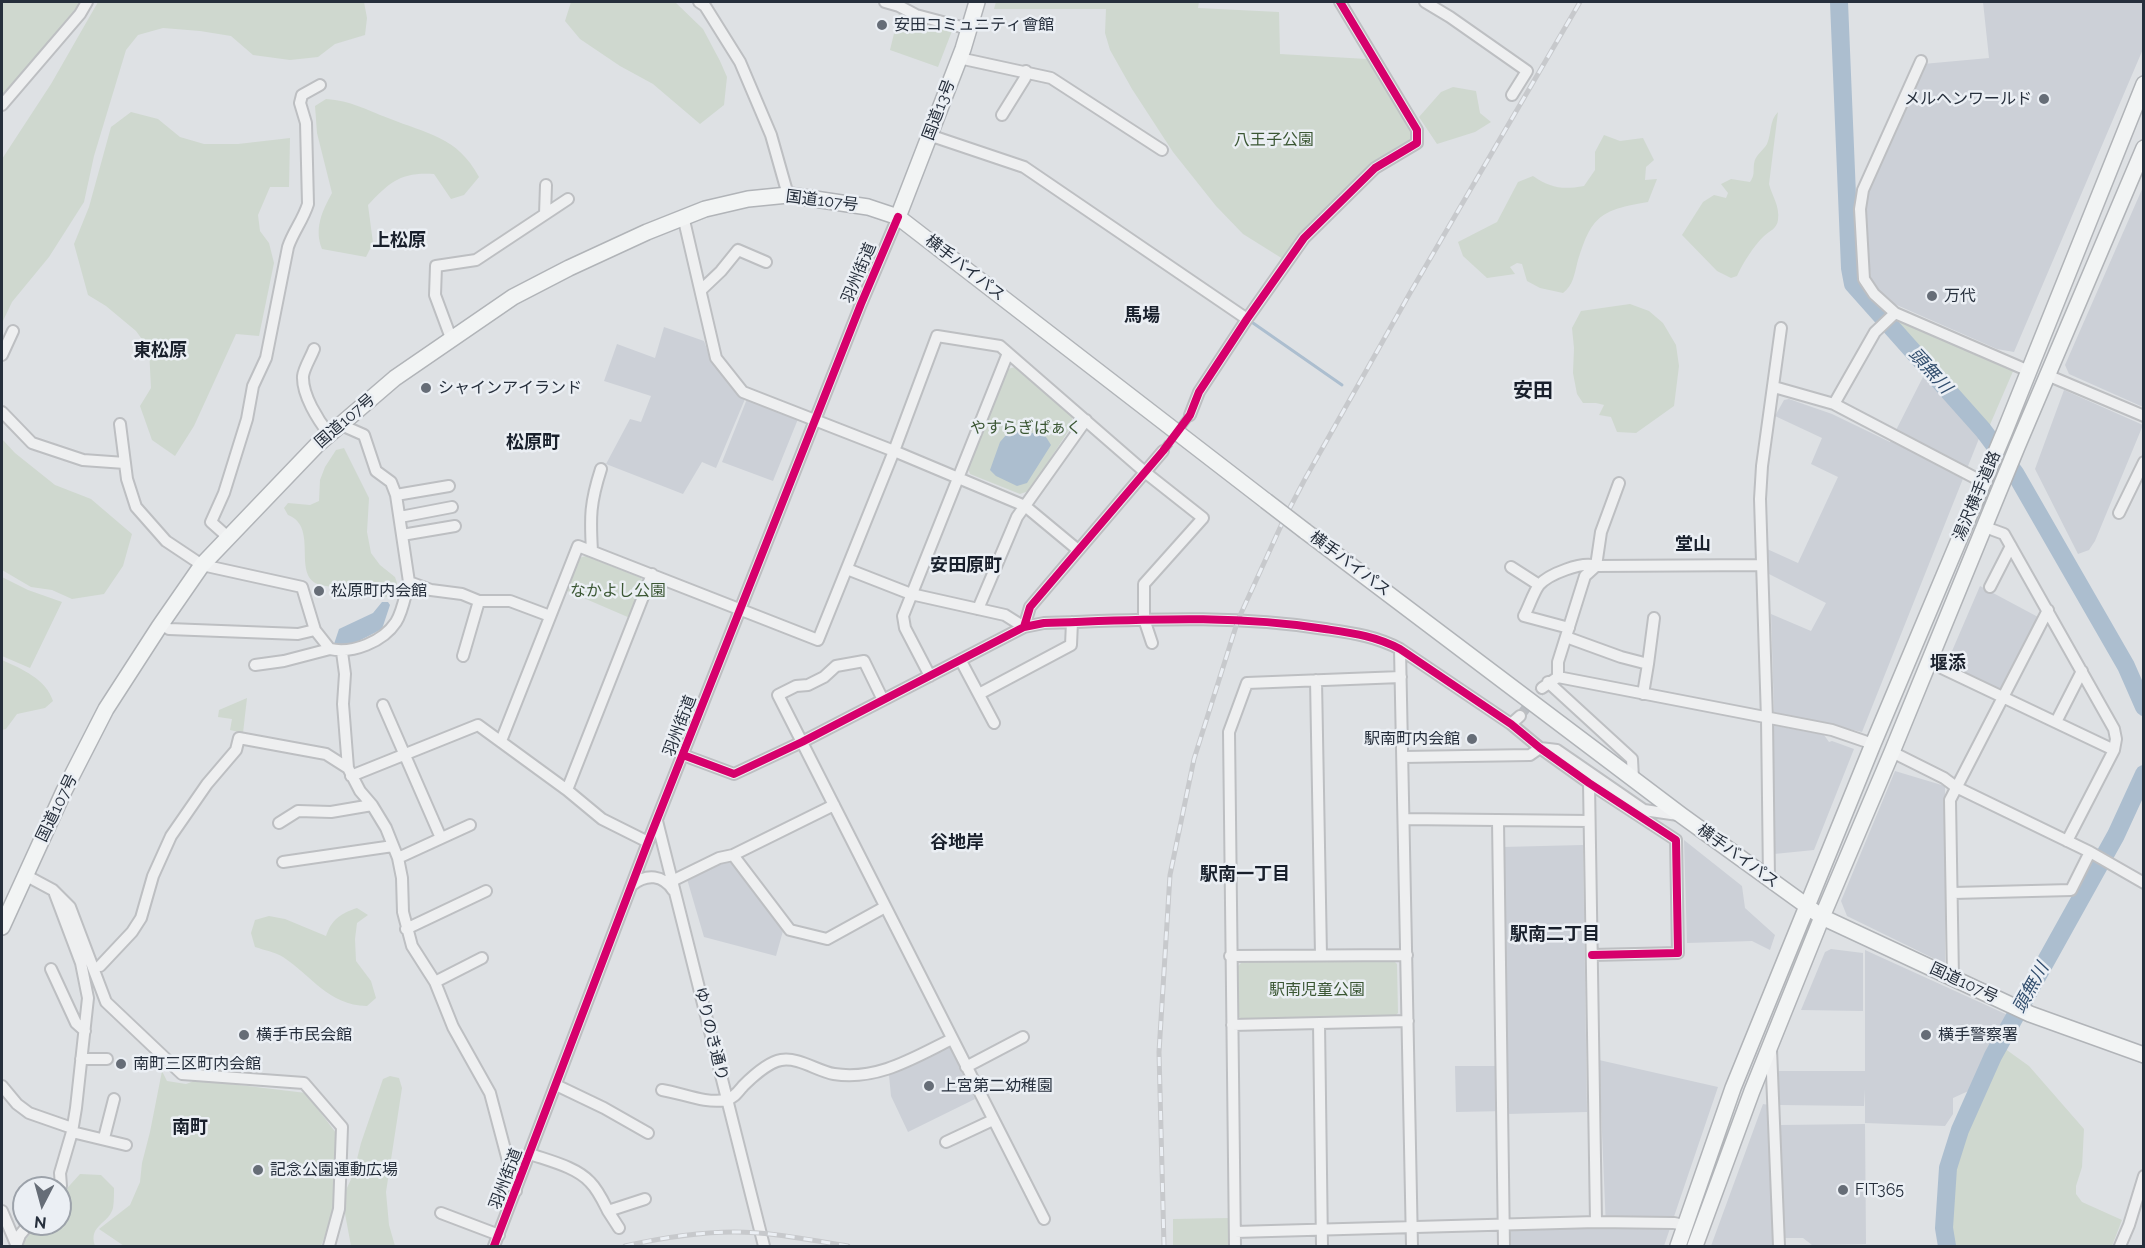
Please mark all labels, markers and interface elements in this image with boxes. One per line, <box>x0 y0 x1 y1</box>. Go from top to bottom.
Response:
place label: 安田コミュニティ會館 <box>894 15 1054 35</box>
marker: 安田コミュニティ會館 <box>875 18 889 32</box>
street label: 国道13号 <box>919 77 959 143</box>
place label: メルヘンワールド <box>1904 89 2032 109</box>
marker: メルヘンワールド <box>2037 92 2051 106</box>
park label: 八王子公園 <box>1234 130 1314 150</box>
street label: 国道107号 <box>785 187 859 215</box>
district label: 上松原 <box>372 230 426 252</box>
street label: 横手バイパス <box>921 231 1009 305</box>
street label: 羽州街道 <box>838 240 880 306</box>
place label: 万代 <box>1944 286 1976 306</box>
marker: 万代 <box>1925 289 1939 303</box>
district label: 馬場 <box>1124 305 1160 327</box>
district label: 東松原 <box>133 340 187 362</box>
water label: 頭無川 <box>1904 344 1956 398</box>
place label: シャインアイランド <box>438 378 582 398</box>
district label: 安田 <box>1513 379 1553 403</box>
marker: シャインアイランド <box>419 381 433 395</box>
street label: 国道107号 <box>311 390 379 452</box>
park label: やすらぎぱぁく <box>970 418 1082 438</box>
district label: 松原町 <box>506 432 560 454</box>
street label: 湯沢横手道路 <box>1949 448 2005 544</box>
street label: 横手バイパス <box>1306 527 1394 601</box>
district label: 堂山 <box>1675 534 1711 556</box>
district label: 安田原町 <box>930 555 1002 577</box>
place label: 松原町内会館 <box>331 581 427 601</box>
park label: なかよし公園 <box>570 581 666 601</box>
marker: 松原町内会館 <box>312 584 326 598</box>
district label: 堰添 <box>1930 653 1966 675</box>
street label: 羽州街道 <box>660 693 700 759</box>
place label: 駅南町内会館 <box>1364 729 1460 749</box>
marker: 駅南町内会館 <box>1465 732 1479 746</box>
street label: 国道107号 <box>32 771 82 845</box>
street label: 横手バイパス <box>1694 820 1782 892</box>
district label: 谷地岸 <box>930 832 984 854</box>
district label: 駅南一丁目 <box>1200 864 1290 886</box>
district label: 駅南二丁目 <box>1510 924 1600 946</box>
street label: 国道107号 <box>1927 959 2001 1007</box>
water label: 頭無川 <box>2008 959 2054 1017</box>
park label: 駅南児童公園 <box>1269 980 1365 1000</box>
street label: ゆりのき通り <box>690 985 732 1083</box>
place label: 横手市民会館 <box>256 1025 352 1045</box>
place label: 横手警察署 <box>1938 1025 2018 1045</box>
marker: 横手市民会館 <box>237 1028 251 1042</box>
marker: 横手警察署 <box>1919 1028 1933 1042</box>
place label: 南町三区町内会館 <box>133 1054 261 1074</box>
marker: 南町三区町内会館 <box>114 1057 128 1071</box>
place label: 上宮第二幼稚園 <box>941 1076 1053 1096</box>
marker: 上宮第二幼稚園 <box>922 1079 936 1093</box>
district label: 南町 <box>172 1117 208 1139</box>
street label: 羽州街道 <box>486 1146 526 1212</box>
place label: 記念公園運動広場 <box>270 1160 398 1180</box>
marker: 記念公園運動広場 <box>251 1163 265 1177</box>
north arrow <box>12 1176 72 1236</box>
place label: FIT365 <box>1855 1180 1904 1200</box>
marker: FIT365 <box>1836 1183 1850 1197</box>
text: N <box>33 1212 47 1232</box>

